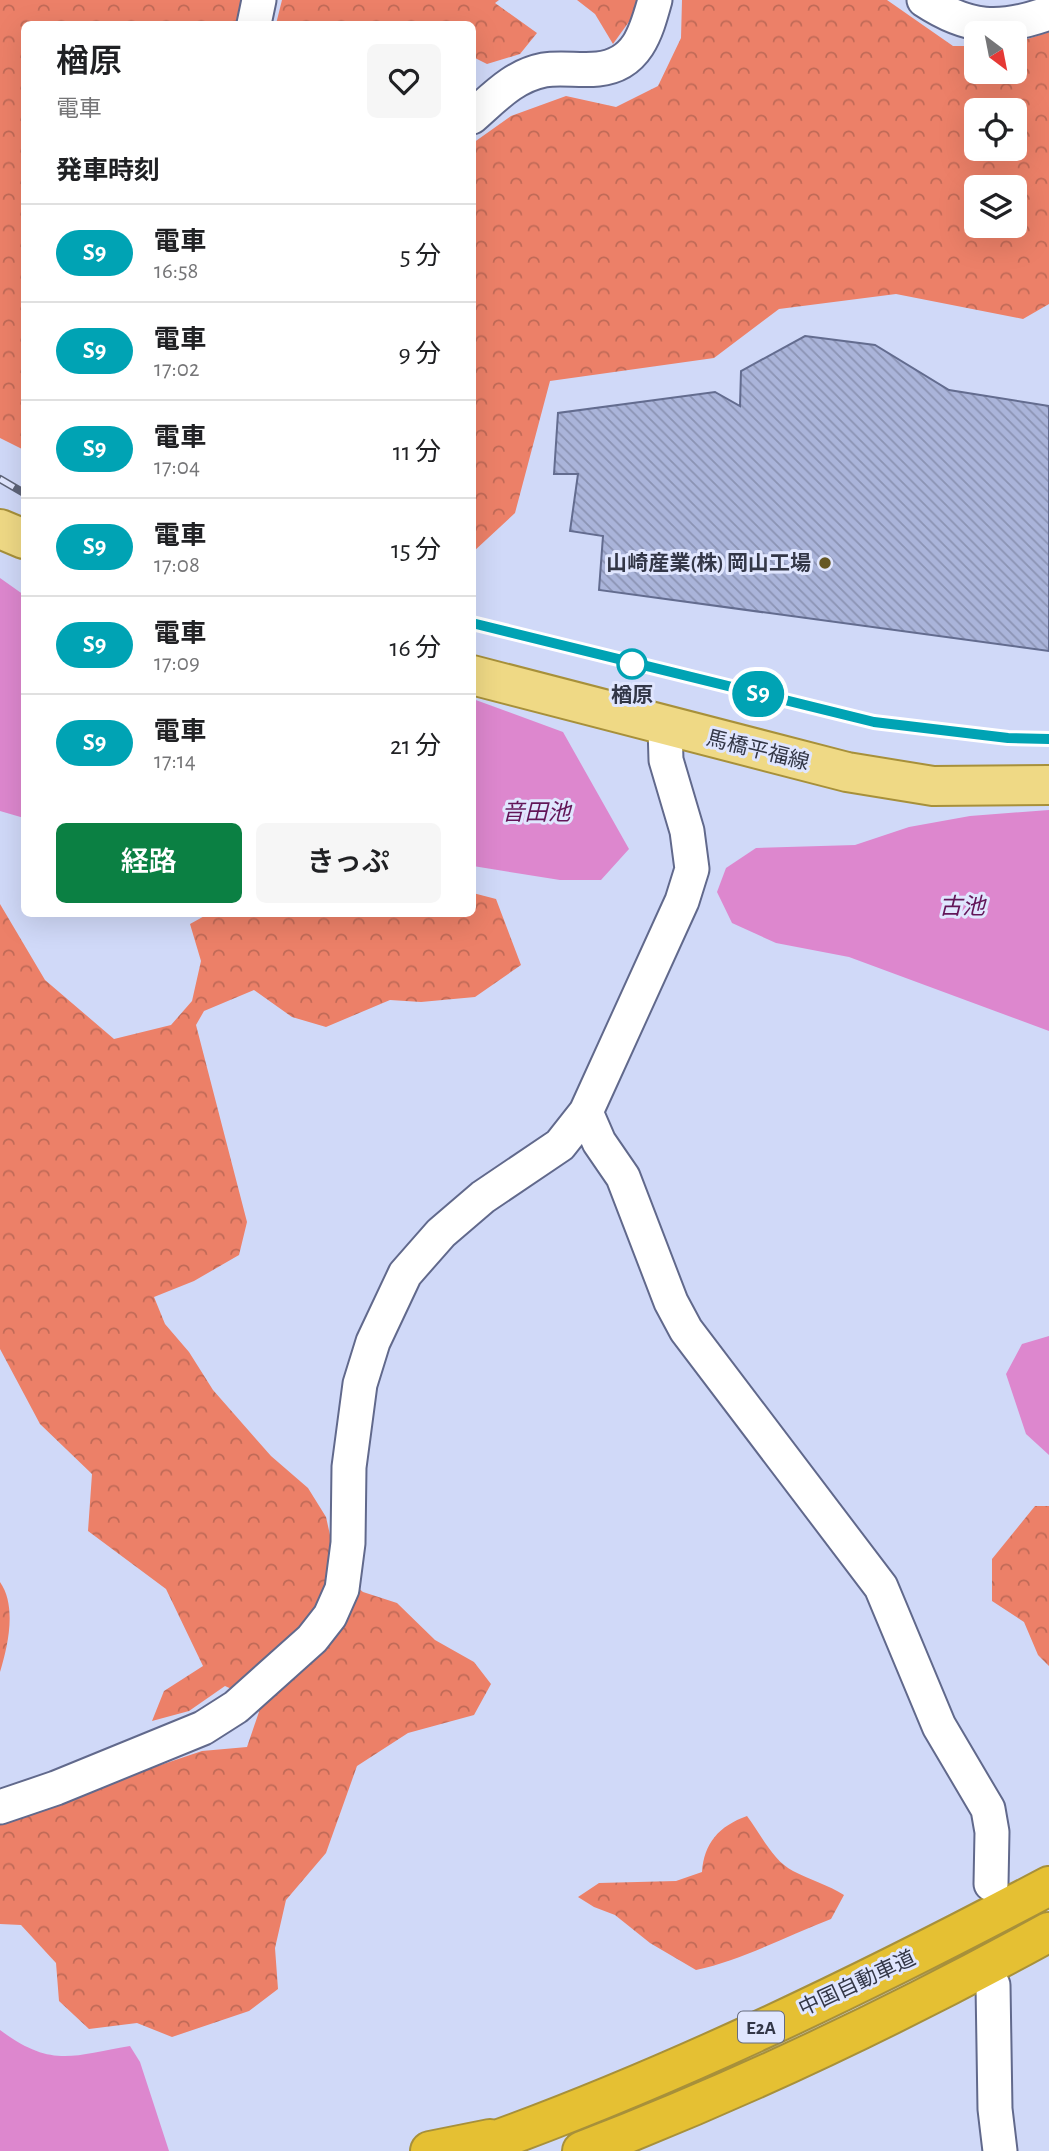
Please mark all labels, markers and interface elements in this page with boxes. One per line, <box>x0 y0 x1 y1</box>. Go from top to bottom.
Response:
north arrow <box>964 21 1027 84</box>
map controls <box>964 21 1027 238</box>
button: heart <box>367 44 441 118</box>
text: 楢原 <box>56 46 122 79</box>
text: 電車 <box>56 98 102 121</box>
button: locate <box>964 98 1027 161</box>
text: 発車時刻 <box>56 158 160 184</box>
button: layers <box>964 175 1027 238</box>
text: 電車 <box>154 229 206 255</box>
text: S9 <box>83 241 106 265</box>
text: 5 分 <box>400 243 441 269</box>
text: 16:58 <box>154 260 199 283</box>
text: 電車 <box>154 327 206 353</box>
text: S9 <box>83 339 106 363</box>
text: 9 分 <box>398 341 441 367</box>
text: 17:02 <box>154 358 199 381</box>
text: 電車 <box>154 425 206 451</box>
text: S9 <box>83 437 106 461</box>
text: 11 分 <box>393 439 441 465</box>
text: 17:04 <box>154 456 200 479</box>
text: 電車 <box>154 523 206 549</box>
text: S9 <box>83 535 106 559</box>
text: 15 分 <box>391 537 441 563</box>
place label: 山崎産業(株) 岡山工場 <box>606 552 811 574</box>
text: 17:08 <box>154 554 200 577</box>
marker: 山崎産業(株) 岡山工場 <box>817 555 833 571</box>
text: 電車 <box>154 621 206 647</box>
text: S9 <box>83 633 106 657</box>
text: 16 分 <box>390 635 441 661</box>
marker: 楢原 <box>617 649 647 679</box>
text: 17:09 <box>154 652 200 675</box>
line badge: S9 <box>726 671 790 717</box>
text: S9 <box>746 682 770 706</box>
place label: 楢原 <box>611 684 653 706</box>
text: 電車 <box>154 719 206 745</box>
street label: 馬橋平福線 <box>704 727 812 773</box>
text: S9 <box>83 731 106 755</box>
text: 21 分 <box>390 733 441 759</box>
text: 17:14 <box>154 750 196 773</box>
water label: 音田池 <box>502 800 573 825</box>
button: 経路 <box>56 823 242 903</box>
button: きっぷ <box>256 823 441 903</box>
water label: 古池 <box>939 894 987 919</box>
street label: 中国自動車道 <box>795 1946 919 2020</box>
road number: E2A <box>738 2011 784 2042</box>

